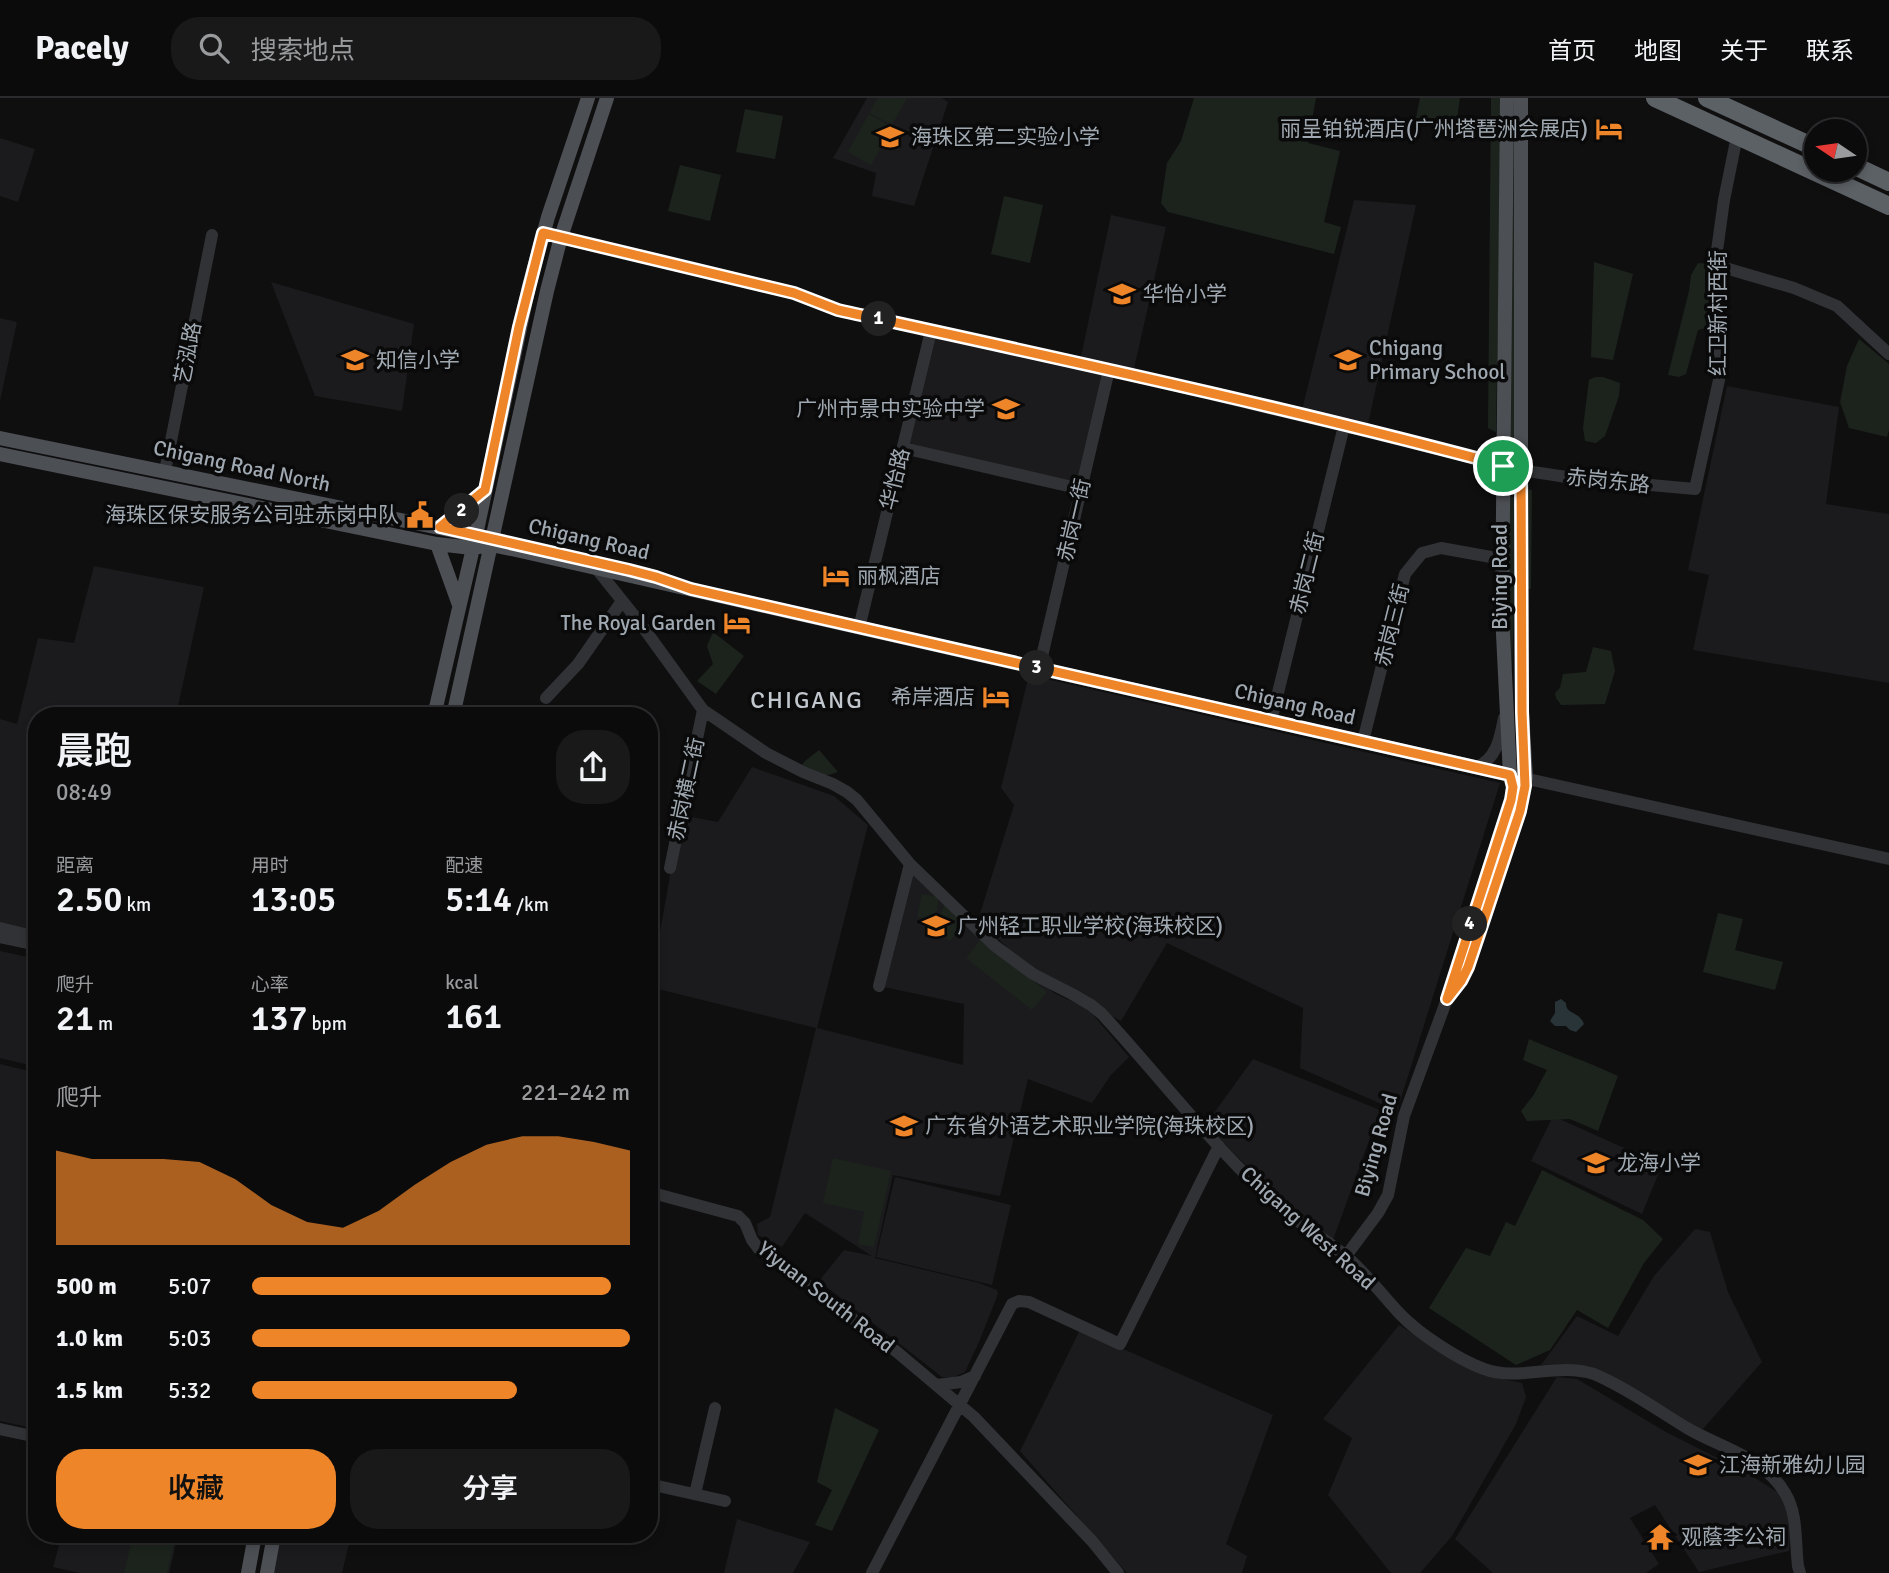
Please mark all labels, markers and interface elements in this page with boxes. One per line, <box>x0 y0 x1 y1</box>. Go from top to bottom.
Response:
search box <box>171 17 661 80</box>
text: Pacely <box>35 28 129 69</box>
icon: search <box>195 29 233 67</box>
text: 搜索地点 <box>251 35 355 67</box>
text: 首页 <box>1548 36 1596 66</box>
text: 地图 <box>1634 36 1682 66</box>
text: 关于 <box>1720 36 1768 66</box>
text: 联系 <box>1806 36 1854 66</box>
hotel icon: 丽呈铂锐酒店(广州塔琶洲会展店) <box>1594 114 1624 144</box>
place label: 丽呈铂锐酒店(广州塔琶洲会展店) <box>1280 116 1588 142</box>
north arrow <box>1804 119 1867 182</box>
map controls <box>1804 119 1867 182</box>
school or university icon: 海珠区第二实验小学 <box>875 122 905 152</box>
place label: 海珠区第二实验小学 <box>911 124 1100 150</box>
street label: 红卫新村西街 <box>1705 250 1731 376</box>
school or university icon: 华怡小学 <box>1107 279 1137 309</box>
place label: 华怡小学 <box>1143 281 1227 307</box>
pin: 1 <box>862 302 896 336</box>
text: 1 <box>873 306 884 330</box>
street label: 艺泓路 <box>169 320 207 386</box>
place label: Chigang Primary School <box>1369 335 1505 385</box>
school or university icon: 知信小学 <box>340 345 370 375</box>
school or university icon: Chigang Primary School <box>1333 345 1363 375</box>
place label: 知信小学 <box>376 347 460 373</box>
school or university icon: 广州市景中实验中学 <box>991 394 1021 424</box>
place label: 广州市景中实验中学 <box>796 396 985 422</box>
street label: Chigang Road North <box>151 435 333 497</box>
pin <box>1473 436 1533 496</box>
street label: 华怡路 <box>875 445 915 513</box>
icon: arrive <box>1484 447 1522 485</box>
street label: 赤岗东路 <box>1565 464 1651 498</box>
street label: 赤岗一街 <box>1052 476 1096 564</box>
pin: 2 <box>444 494 480 528</box>
text: 2 <box>456 498 467 522</box>
public building icon: 海珠区保安服务公司驻赤岗中队 <box>405 500 435 530</box>
place label: 海珠区保安服务公司驻赤岗中队 <box>105 502 399 528</box>
street label: Chigang Road <box>526 512 652 566</box>
street label: Biying Road <box>1487 524 1513 630</box>
street label: 赤岗二街 <box>1284 529 1330 617</box>
hotel icon: 丽枫酒店 <box>821 561 851 591</box>
place label: 丽枫酒店 <box>857 563 941 589</box>
street label: 赤岗三街 <box>1369 581 1415 669</box>
hotel icon: The Royal Garden <box>722 608 752 638</box>
place label: The Royal Garden <box>560 610 716 636</box>
pin: 3 <box>1020 650 1054 686</box>
text: 3 <box>1031 655 1042 679</box>
street label: Chigang Road <box>1232 677 1358 731</box>
hotel icon: 希岸酒店 <box>981 682 1011 712</box>
place label: 希岸酒店 <box>891 684 975 710</box>
district label: CHIGANG <box>750 685 864 715</box>
text: 晨跑 <box>56 728 132 775</box>
button: share <box>556 730 630 804</box>
street label: 赤岗横二街 <box>662 735 710 843</box>
text: 08:49 <box>56 778 112 807</box>
text: 距离 <box>56 854 94 878</box>
text: 用时 <box>251 854 289 878</box>
text: 配速 <box>445 854 483 878</box>
text: 2.50 <box>56 878 122 921</box>
text: 13:05 <box>251 878 336 921</box>
text: 5:14 <box>445 878 512 921</box>
text: km <box>122 893 151 917</box>
text: /km <box>512 893 549 917</box>
pin: 4 <box>1452 906 1488 942</box>
school or university icon: 广州轻工职业学校(海珠校区) <box>921 911 951 941</box>
text: 4 <box>1464 911 1475 935</box>
place label: 广州轻工职业学校(海珠校区) <box>957 913 1223 939</box>
text: kcal <box>445 971 479 995</box>
text: 爬升 <box>56 973 94 997</box>
text: 心率 <box>251 973 289 997</box>
text: 161 <box>445 995 502 1038</box>
text: 21 <box>56 997 94 1040</box>
text: 137 <box>251 997 307 1040</box>
text: m <box>94 1012 113 1036</box>
text: bpm <box>307 1012 347 1036</box>
text: 221–242 m <box>521 1078 630 1107</box>
text: 爬升 <box>56 1083 102 1112</box>
street label: Biying Road <box>1349 1090 1403 1200</box>
school or university icon: 广东省外语艺术职业学院(海珠校区) <box>889 1111 919 1141</box>
place label: 广东省外语艺术职业学院(海珠校区) <box>925 1113 1254 1139</box>
school or university icon: 龙海小学 <box>1581 1148 1611 1178</box>
place label: 龙海小学 <box>1617 1150 1701 1176</box>
street label: Chigang West Road <box>1235 1161 1381 1295</box>
street label: Yiyuan South Road <box>752 1235 900 1359</box>
text: 500 m <box>56 1272 117 1301</box>
text: 5:07 <box>168 1272 211 1301</box>
text: 1.0 km <box>56 1324 123 1353</box>
text: 5:03 <box>168 1324 211 1353</box>
text: 1.5 km <box>56 1376 123 1405</box>
text: 5:32 <box>168 1376 211 1405</box>
button: 收藏 <box>56 1449 336 1529</box>
button: 分享 <box>350 1449 630 1529</box>
school or university icon: 江海新雅幼儿园 <box>1683 1450 1713 1480</box>
place label: 江海新雅幼儿园 <box>1719 1452 1866 1478</box>
temple icon: 观蔭李公祠 <box>1645 1522 1675 1552</box>
place label: 观蔭李公祠 <box>1681 1524 1786 1550</box>

